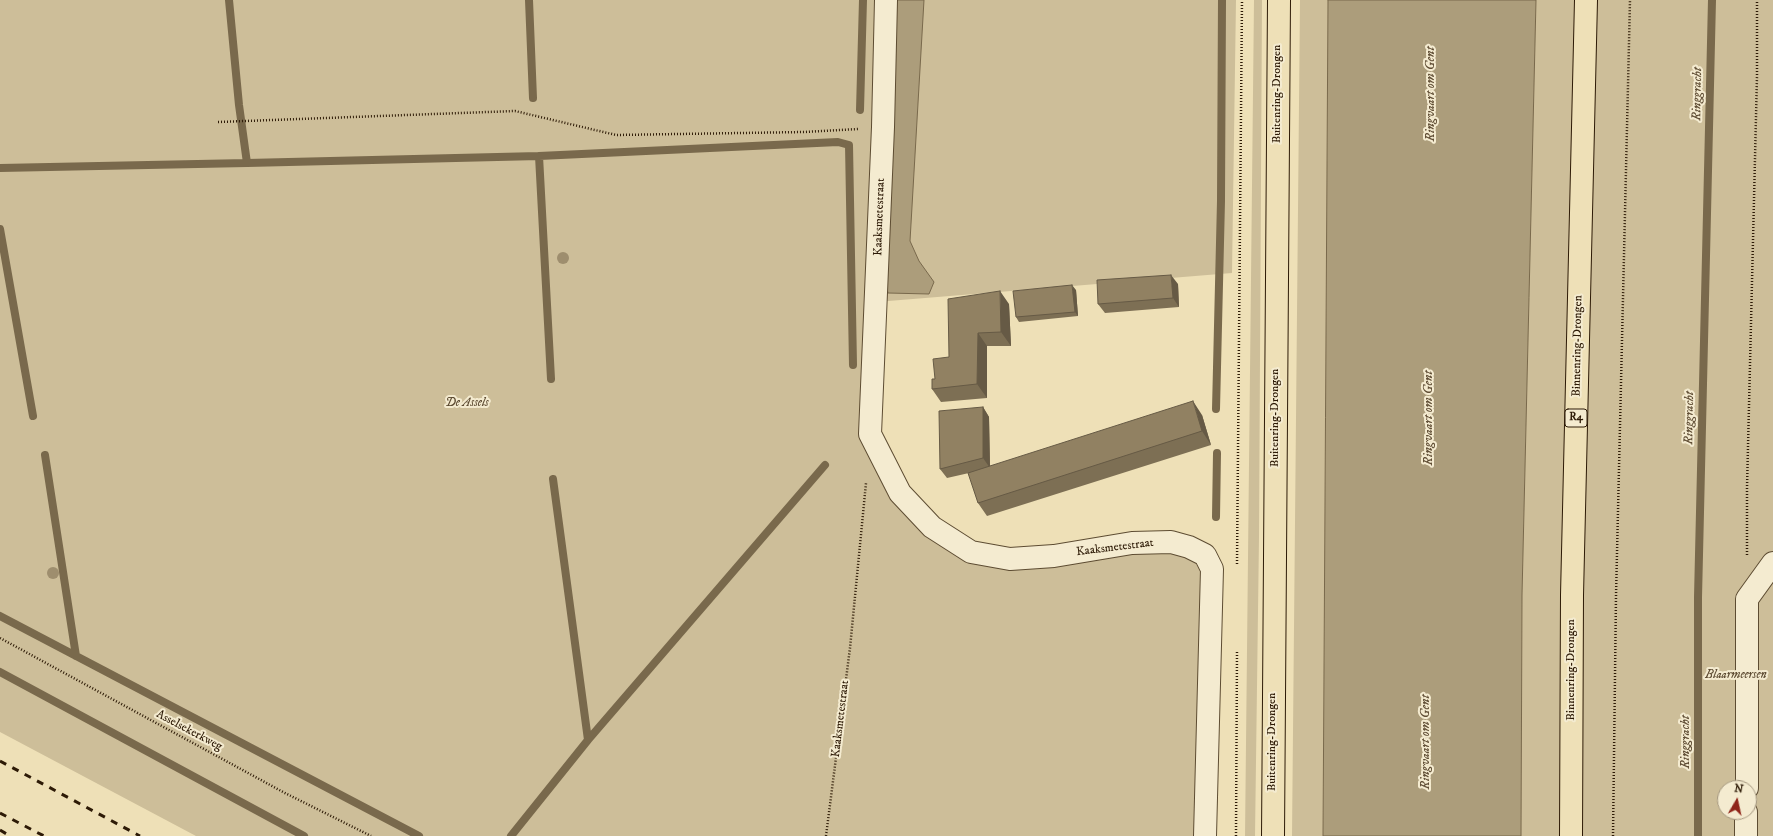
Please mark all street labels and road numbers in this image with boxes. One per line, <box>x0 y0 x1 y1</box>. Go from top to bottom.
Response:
street label: Buitenring-Drongen <box>1271 45 1285 143</box>
street label: Kaaksmetestraat <box>871 178 889 256</box>
street label: Binnenring-Drongen <box>1570 295 1586 397</box>
street label: Buitenring-Drongen <box>1269 369 1283 467</box>
road number: R4 <box>1565 409 1587 427</box>
street label: Kaaksmetestraat <box>1076 536 1154 560</box>
street label: Binnenring-Drongen <box>1565 619 1579 721</box>
street label: Kaaksmetestraat <box>829 680 853 758</box>
street label: Buitenring-Drongen <box>1266 693 1280 791</box>
street label: Asselsekerkweg <box>153 708 225 754</box>

